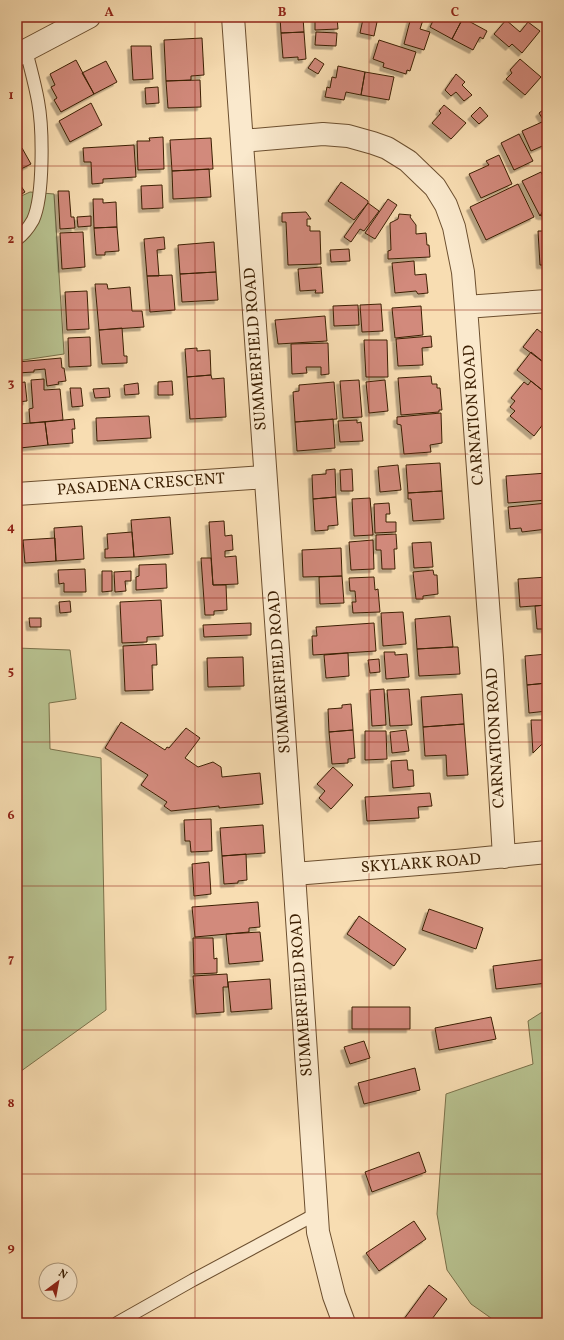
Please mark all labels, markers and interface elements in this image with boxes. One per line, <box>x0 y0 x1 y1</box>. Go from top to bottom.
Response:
text: A <box>104 4 114 22</box>
text: B <box>278 4 287 22</box>
text: C <box>451 4 459 22</box>
text: 1 <box>8 87 14 105</box>
text: 2 <box>8 231 15 249</box>
street label: SUMMERFIELD ROAD <box>239 266 273 431</box>
street label: CARNATION ROAD <box>458 344 490 486</box>
text: 3 <box>8 375 15 393</box>
street label: PASADENA CRESCENT <box>56 468 226 502</box>
text: 4 <box>7 519 15 537</box>
street label: SUMMERFIELD ROAD <box>263 589 297 754</box>
text: 5 <box>8 663 14 681</box>
street label: CARNATION ROAD <box>481 667 511 809</box>
text: 6 <box>7 807 15 825</box>
street label: SKYLARK ROAD <box>360 849 482 879</box>
street label: SUMMERFIELD ROAD <box>285 912 319 1077</box>
text: 7 <box>8 951 14 969</box>
text: 8 <box>7 1095 15 1113</box>
text: 9 <box>7 1239 15 1257</box>
north arrow <box>38 1262 78 1302</box>
text: N <box>55 1266 70 1283</box>

